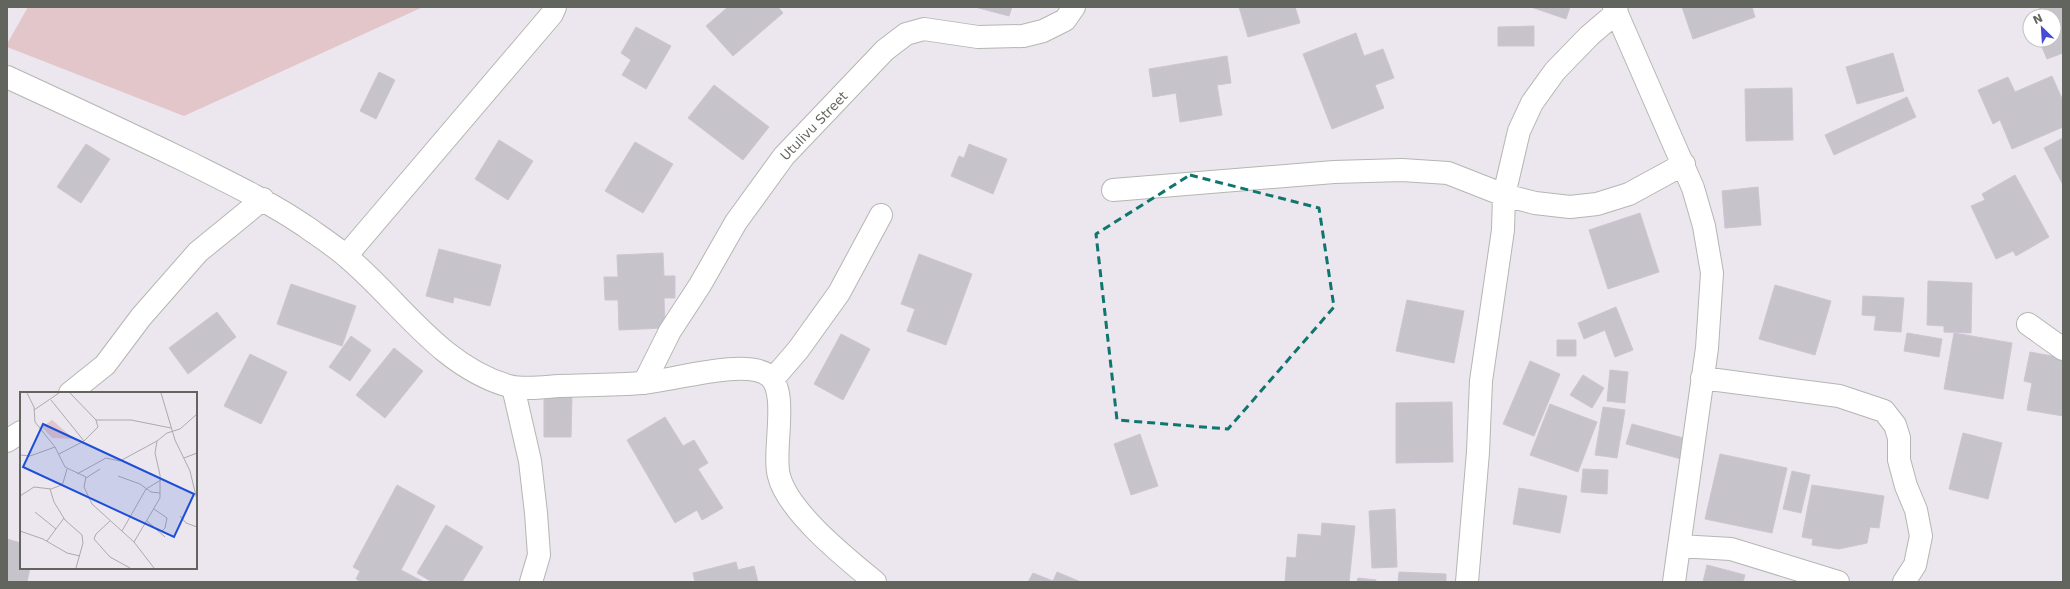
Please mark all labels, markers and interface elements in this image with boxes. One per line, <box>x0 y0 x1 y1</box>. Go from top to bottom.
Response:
north arrow <box>2022 8 2062 48</box>
text: N <box>2031 12 2045 27</box>
street label: Utulivu Street <box>777 89 851 163</box>
inset map <box>20 392 197 569</box>

